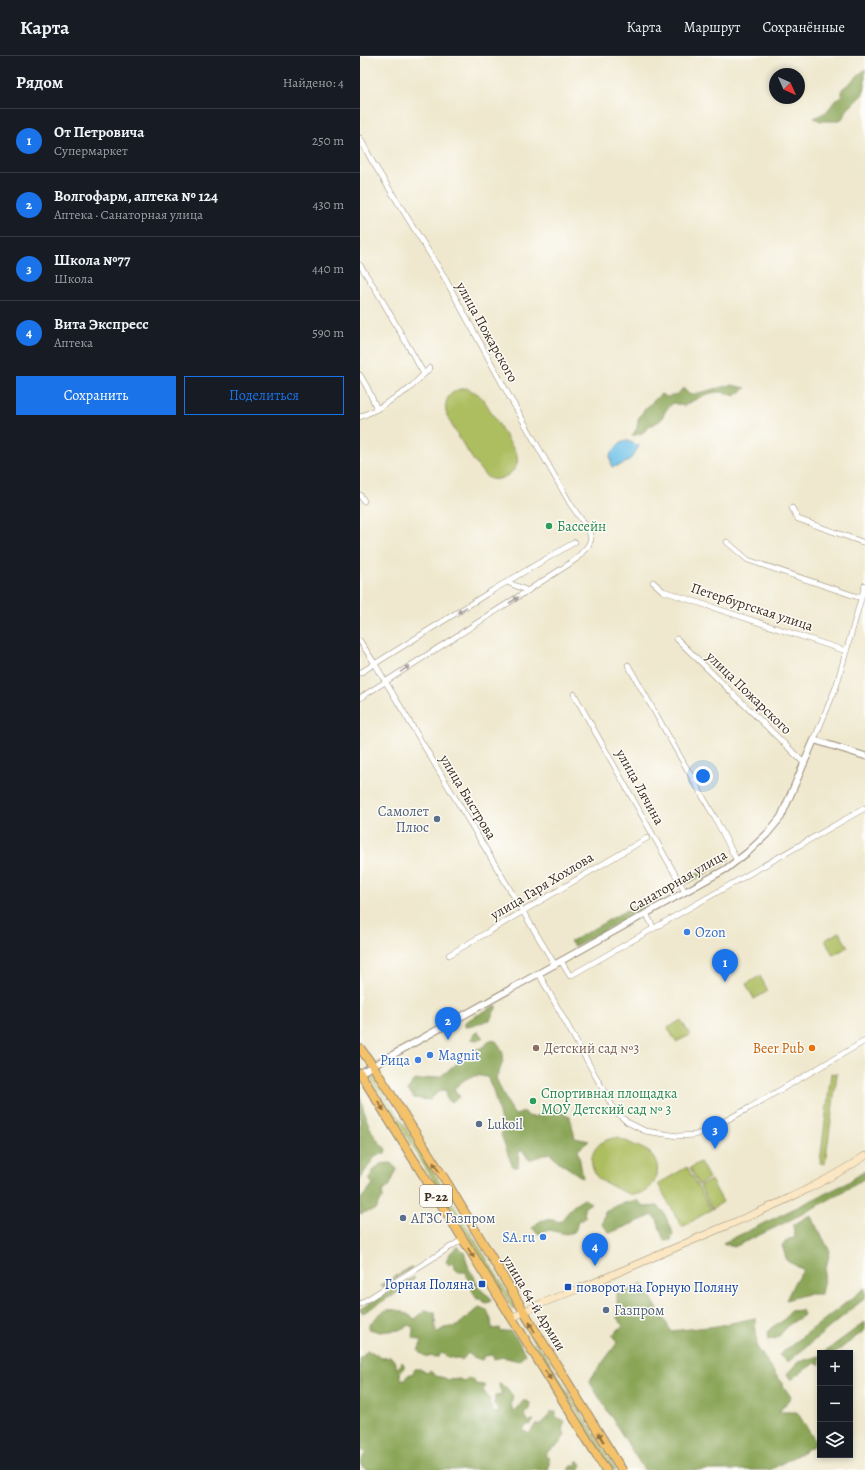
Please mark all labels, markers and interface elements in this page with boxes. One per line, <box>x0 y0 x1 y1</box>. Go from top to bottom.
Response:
text: Карта <box>20 15 69 41</box>
text: Карта <box>627 18 662 37</box>
text: Маршрут <box>684 18 740 37</box>
text: Сохранённые <box>762 18 845 37</box>
north arrow <box>769 68 805 104</box>
text: Рядом <box>16 71 63 94</box>
text: Найдено: 4 <box>283 74 344 91</box>
text: От Петровича <box>54 122 145 142</box>
text: 1 <box>27 132 31 149</box>
text: 250 m <box>312 132 344 149</box>
text: Супермаркет <box>54 142 128 159</box>
text: Волгофарм, аптека № 124 <box>54 186 218 206</box>
text: 2 <box>26 196 32 213</box>
text: 430 m <box>312 196 344 213</box>
text: Аптека · Санаторная улица <box>54 206 203 223</box>
text: Школа №77 <box>54 250 130 270</box>
text: 3 <box>26 260 32 277</box>
text: 440 m <box>312 260 344 277</box>
text: Школа <box>54 270 93 287</box>
street label: улица Пожарского <box>451 277 522 386</box>
text: Вита Экспресс <box>54 314 149 334</box>
text: 4 <box>26 324 32 341</box>
text: 590 m <box>312 324 344 341</box>
text: Аптека <box>54 334 93 351</box>
button: Сохранить <box>16 376 176 415</box>
button: Поделиться <box>184 376 344 415</box>
place label: Бассейн <box>557 517 606 536</box>
marker: Бассейн <box>544 521 554 531</box>
street label: Петербургская улица <box>688 578 816 636</box>
one-way arrow <box>508 596 520 603</box>
one-way arrow <box>457 606 467 614</box>
street label: улица Пожарского <box>701 647 796 739</box>
one-way arrow <box>400 665 410 673</box>
street label: улица Лячина <box>611 745 669 829</box>
street label: улица Быстрова <box>435 750 501 844</box>
your location <box>693 766 713 786</box>
place label: Самолет Плюс <box>378 802 429 837</box>
marker: Самолет Плюс <box>432 814 442 824</box>
street label: Санаторная улица <box>625 845 731 917</box>
street label: улица Гаря Хохлова <box>486 847 598 925</box>
place label: Ozon <box>695 923 726 942</box>
marker: Ozon <box>682 927 692 937</box>
pin: 1 <box>712 949 738 982</box>
pin: 2 <box>435 1007 461 1040</box>
place label: Детский сад №3 <box>544 1039 639 1058</box>
place label: Beer Pub <box>753 1039 804 1058</box>
marker: Детский сад №3 <box>531 1043 541 1053</box>
marker: Beer Pub <box>807 1043 817 1053</box>
place label: Magnit <box>438 1046 480 1065</box>
marker: Magnit <box>425 1050 435 1060</box>
place label: Рица <box>380 1051 411 1070</box>
marker: Рица <box>413 1055 423 1065</box>
place label: Спортивная площадка МОУ Детский сад № 3 <box>541 1084 678 1119</box>
marker: Спортивная площадка МОУ Детский сад № 3 <box>528 1096 538 1106</box>
one-way arrow <box>377 1101 385 1111</box>
place label: Lukoil <box>487 1115 523 1134</box>
pin: 3 <box>702 1116 728 1149</box>
marker: Lukoil <box>474 1119 484 1129</box>
one-way arrow <box>433 1161 440 1173</box>
road number: Р-22 <box>420 1185 452 1207</box>
place label: АГЗС Газпром <box>410 1209 495 1228</box>
marker: АГЗС Газпром <box>398 1213 408 1223</box>
place label: SA.ru <box>502 1228 535 1247</box>
marker: SA.ru <box>538 1232 548 1242</box>
pin: 4 <box>582 1233 608 1266</box>
one-way arrow <box>468 1247 475 1259</box>
street label: улица 64-й Армии <box>497 1251 570 1354</box>
place label: Горная Поляна <box>384 1275 475 1294</box>
place label: поворот на Горную Поляну <box>576 1278 739 1297</box>
marker: Горная Поляна <box>477 1279 487 1289</box>
marker: поворот на Горную Поляну <box>563 1282 573 1292</box>
place label: Газпром <box>614 1301 664 1320</box>
marker: Газпром <box>601 1305 611 1315</box>
one-way arrow <box>529 1321 536 1332</box>
map controls <box>817 1350 853 1458</box>
button: + <box>817 1350 853 1386</box>
one-way arrow <box>544 1369 551 1381</box>
button: − <box>817 1386 853 1422</box>
button: layers <box>817 1422 853 1458</box>
one-way arrow <box>597 1432 605 1442</box>

